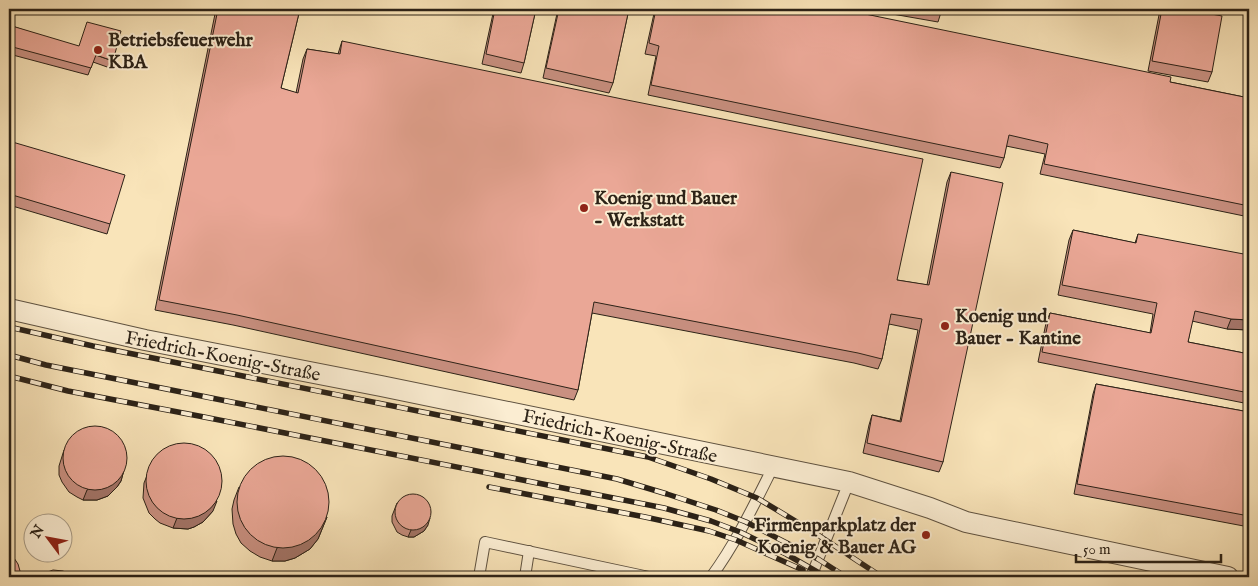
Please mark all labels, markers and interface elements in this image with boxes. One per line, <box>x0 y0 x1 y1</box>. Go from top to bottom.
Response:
place label: Betriebsfeuerwehr KBA <box>108 29 254 75</box>
marker: Betriebsfeuerwehr KBA <box>92 44 104 56</box>
place label: Koenig und Bauer - Werkstatt <box>594 187 738 233</box>
marker: Koenig und Bauer - Werkstatt <box>578 202 590 214</box>
place label: Koenig und Bauer - Kantine <box>955 305 1081 351</box>
marker: Koenig und Bauer - Kantine <box>939 320 951 332</box>
street label: Friedrich-Koenig-Straße <box>123 326 323 388</box>
street label: Friedrich-Koenig-Straße <box>520 405 720 469</box>
north arrow <box>22 514 72 564</box>
place label: Firmenparkplatz der Koenig & Bauer AG <box>754 514 917 560</box>
text: N <box>26 522 49 542</box>
marker: Firmenparkplatz der Koenig & Bauer AG <box>920 529 932 541</box>
scale bar <box>1076 531 1220 563</box>
text: 50 m <box>1083 540 1111 559</box>

